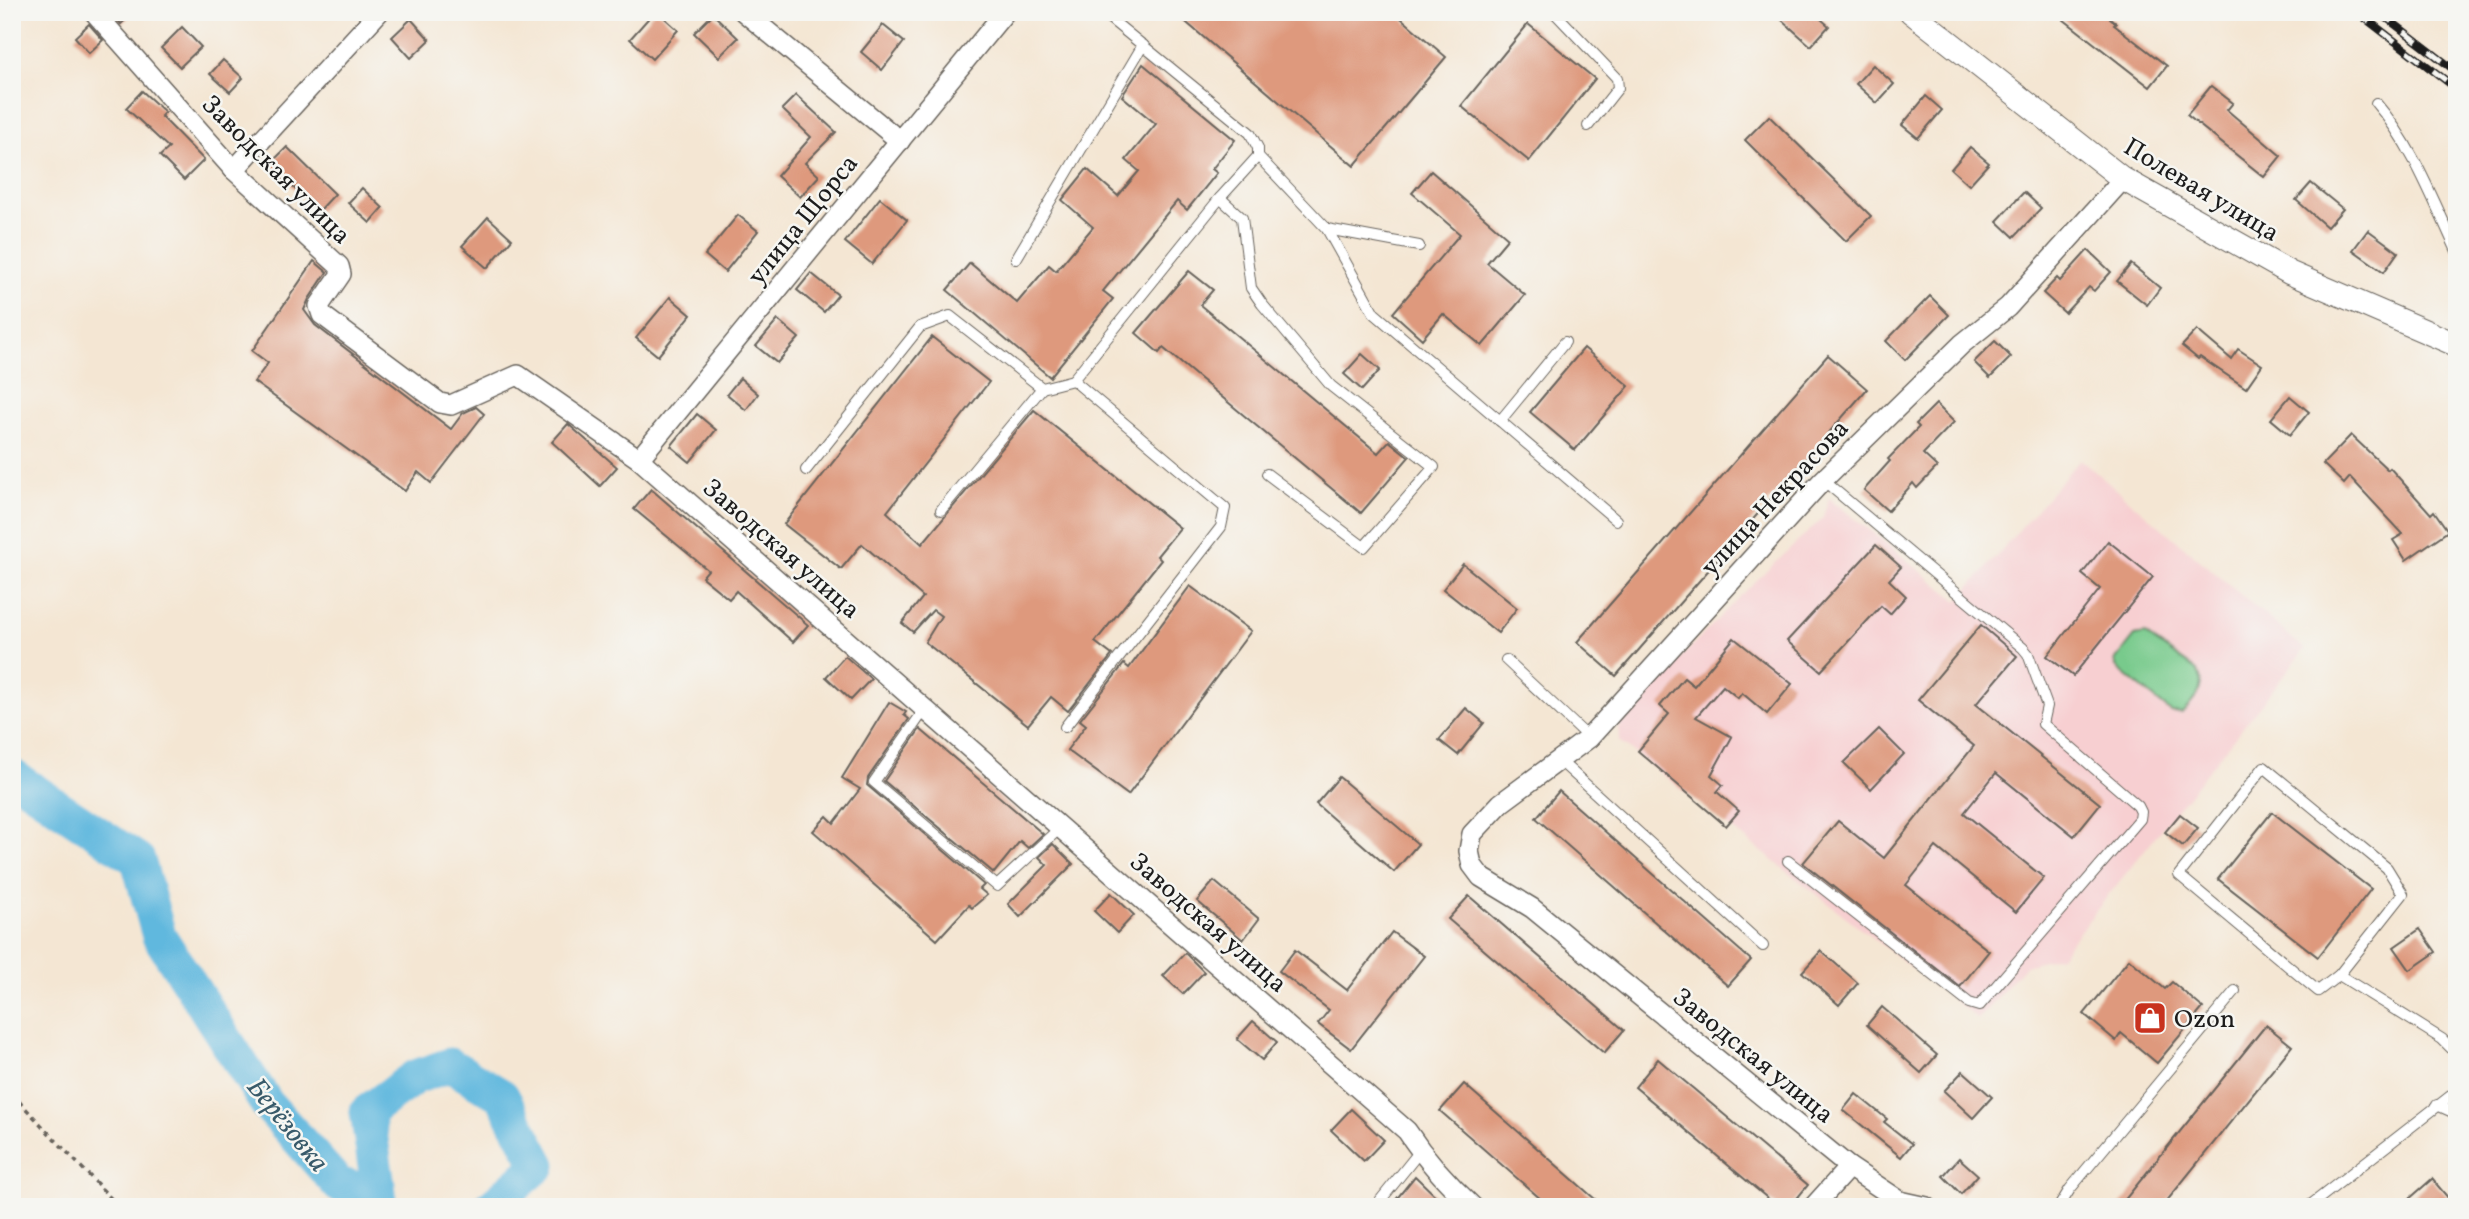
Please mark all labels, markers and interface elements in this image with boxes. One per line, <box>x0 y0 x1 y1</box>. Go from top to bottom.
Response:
street label: Заводская улица <box>193 88 358 253</box>
street label: Полевая улица <box>2116 130 2286 251</box>
street label: улица Щорса <box>740 147 867 293</box>
street label: улица Некрасова <box>1693 412 1858 585</box>
street label: Заводская улица <box>694 471 867 628</box>
street label: Заводская улица <box>1121 845 1294 1002</box>
street label: Заводская улица <box>1664 980 1841 1133</box>
shop icon: Ozon <box>2131 999 2169 1037</box>
place label: Ozon <box>2174 1002 2235 1038</box>
water label: Берёзовка <box>237 1070 337 1181</box>

